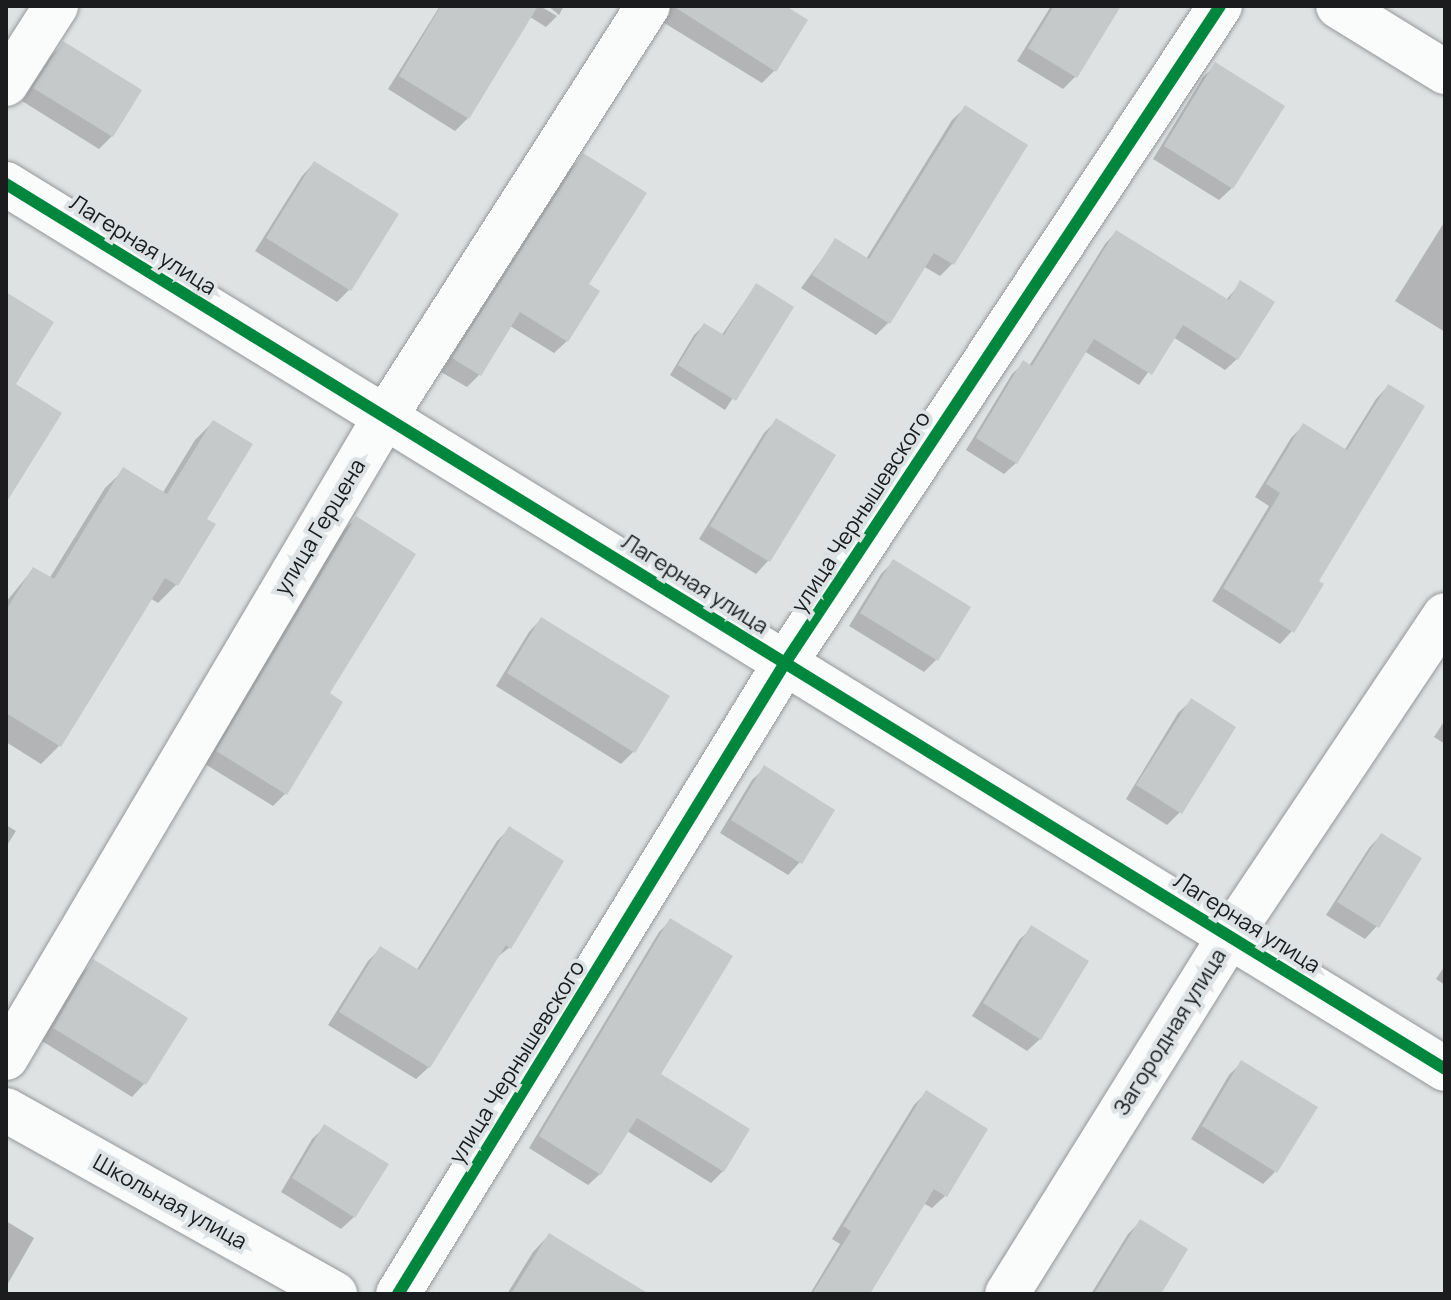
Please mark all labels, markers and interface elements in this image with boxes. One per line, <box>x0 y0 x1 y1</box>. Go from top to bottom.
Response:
street label: Лагерная улица <box>65 189 221 301</box>
street label: улица Чернышевского <box>786 406 936 618</box>
street label: улица Герцена <box>269 454 371 600</box>
street label: Лагерная улица <box>617 528 773 640</box>
street label: Лагерная улица <box>1169 867 1325 979</box>
street label: Загородная улица <box>1108 944 1232 1120</box>
street label: улица Чернышевского <box>444 956 590 1168</box>
street label: Школьная улица <box>89 1149 251 1255</box>

